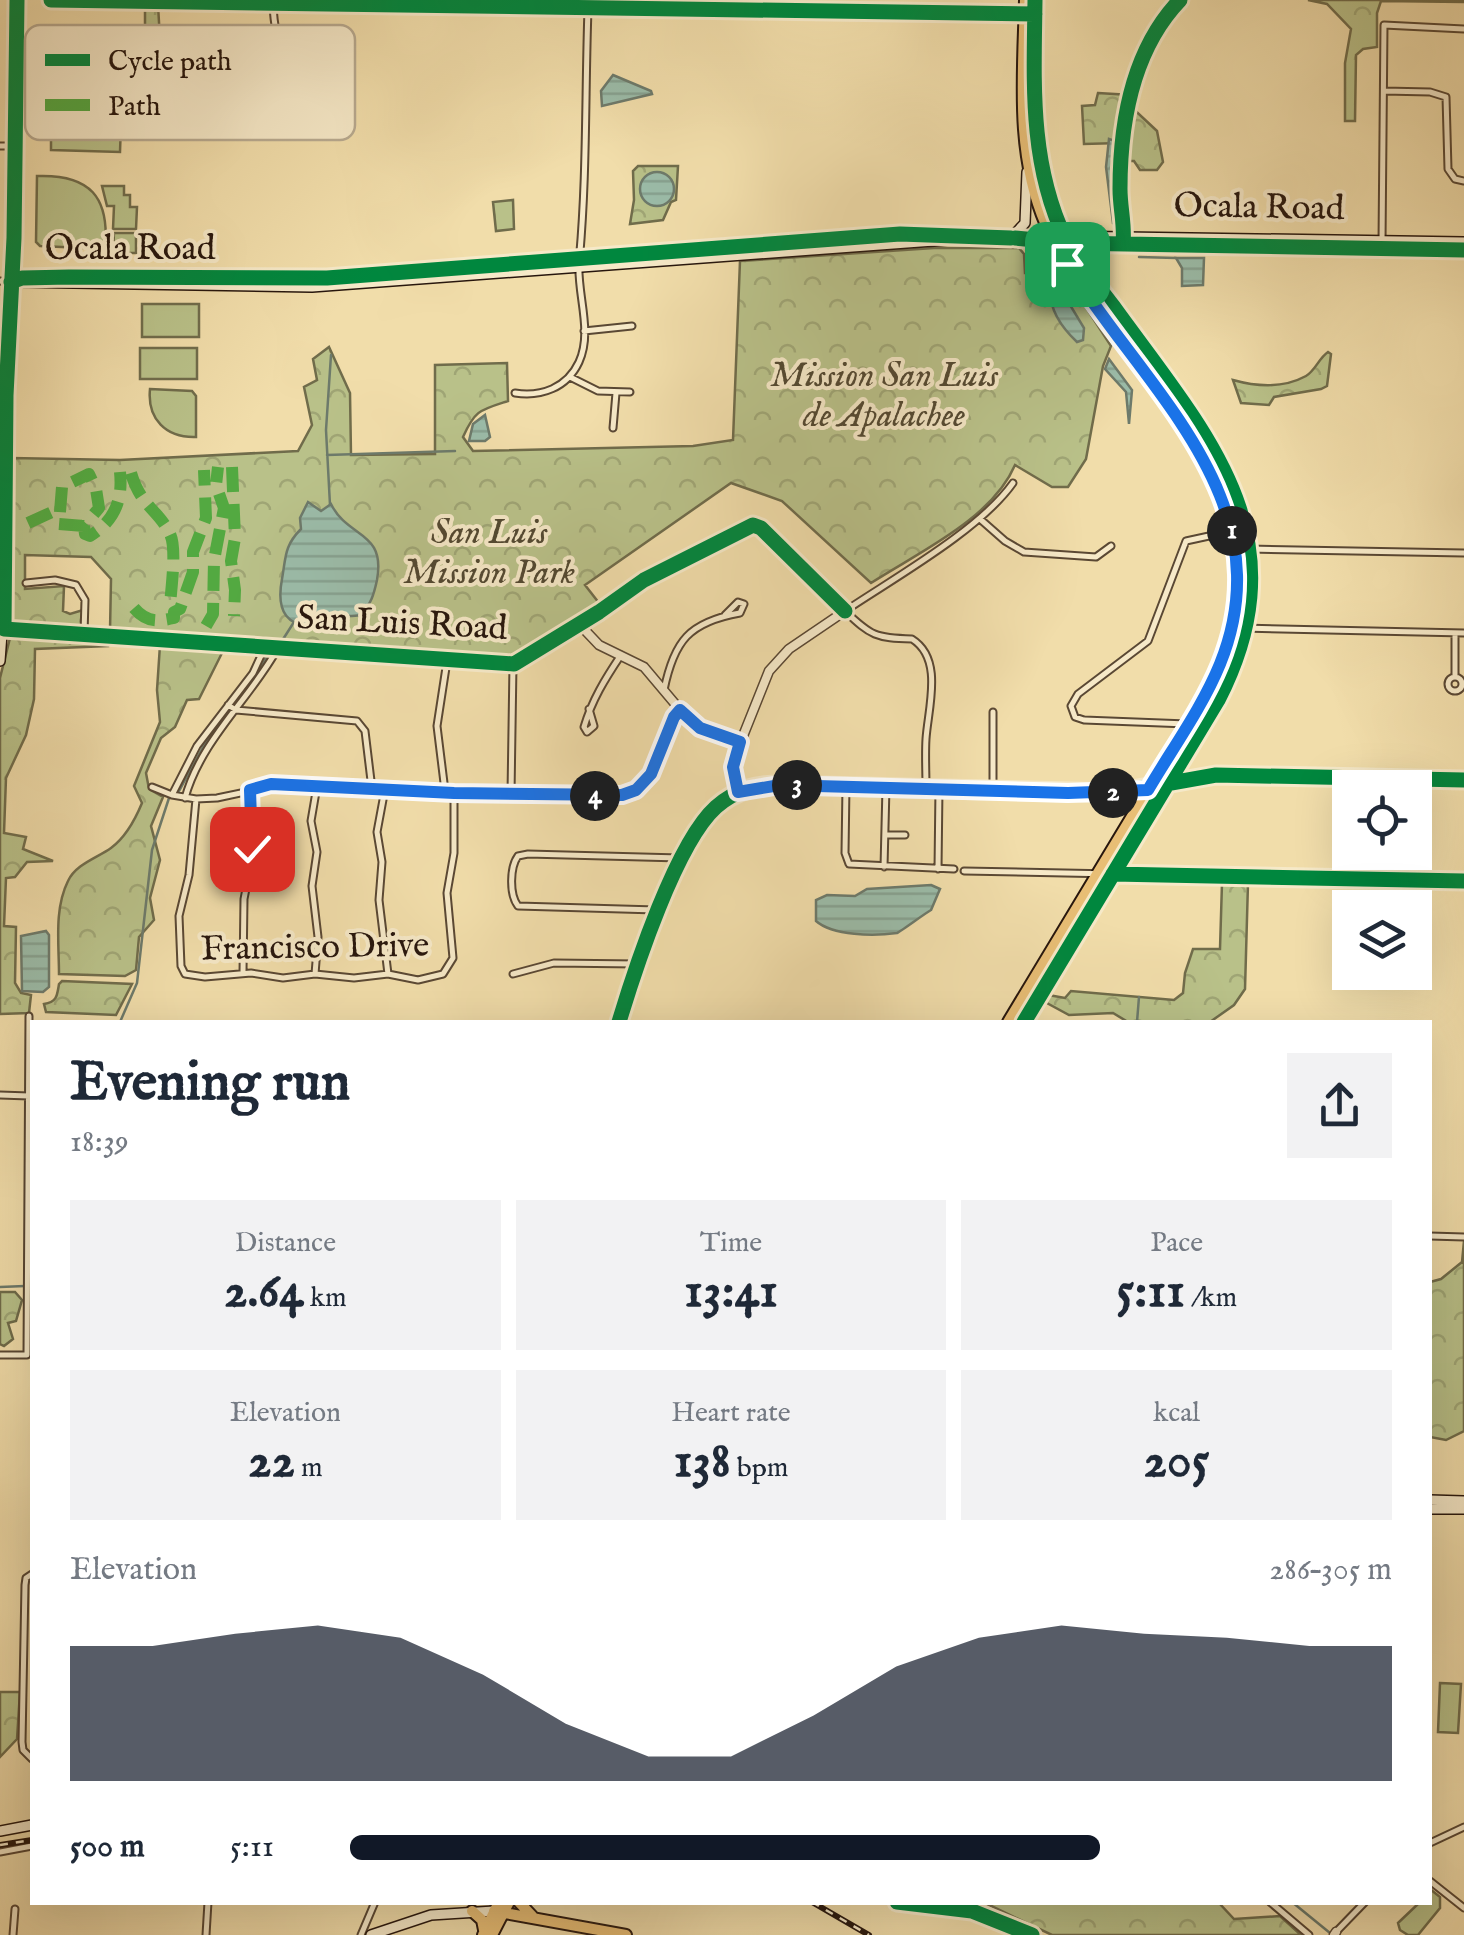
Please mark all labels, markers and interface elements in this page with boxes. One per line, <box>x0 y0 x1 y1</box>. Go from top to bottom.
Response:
legend <box>25 25 355 140</box>
text: Cycle path <box>108 45 232 80</box>
text: Path <box>108 90 161 125</box>
street label: Ocala Road <box>1173 184 1345 232</box>
pin <box>1025 222 1110 307</box>
street label: Ocala Road <box>45 227 216 272</box>
icon: arrive <box>1040 237 1095 292</box>
park label: Mission San Luis de Apalachee <box>770 354 999 439</box>
pin: 1 <box>1207 506 1257 556</box>
park label: San Luis Mission Park <box>403 511 575 596</box>
text: 1 <box>1227 513 1237 548</box>
street label: San Luis Road <box>296 596 509 652</box>
pin: 3 <box>772 760 822 810</box>
text: 3 <box>792 767 802 802</box>
pin: 2 <box>1088 768 1138 818</box>
map controls <box>1332 770 1432 990</box>
button: locate <box>1332 770 1432 870</box>
pin: 4 <box>570 771 620 821</box>
text: 2 <box>1106 775 1120 810</box>
text: 4 <box>588 778 602 813</box>
pin <box>210 807 295 892</box>
icon: check <box>225 822 280 877</box>
button: layers <box>1332 890 1432 990</box>
street label: Francisco Drive <box>201 924 429 972</box>
text: Evening run <box>70 1049 350 1119</box>
button: share <box>1287 1053 1392 1158</box>
text: 18:39 <box>70 1122 129 1163</box>
text: Distance <box>235 1226 336 1261</box>
text: Time <box>700 1226 762 1261</box>
text: Pace <box>1150 1226 1203 1261</box>
text: 2.64 <box>224 1261 304 1324</box>
text: 13:41 <box>684 1261 778 1324</box>
text: 5:11 <box>1116 1261 1185 1324</box>
text: km <box>304 1281 347 1316</box>
text: /km <box>1185 1281 1237 1316</box>
text: Elevation <box>230 1396 341 1431</box>
text: Heart rate <box>671 1396 791 1431</box>
text: kcal <box>1153 1396 1200 1431</box>
text: 22 <box>248 1431 295 1494</box>
text: 138 <box>674 1431 731 1494</box>
text: 205 <box>1144 1431 1210 1494</box>
text: m <box>295 1451 323 1486</box>
text: bpm <box>731 1451 788 1486</box>
text: Elevation <box>70 1550 197 1591</box>
text: 286–305 m <box>1269 1550 1392 1591</box>
text: 500 m <box>70 1827 145 1868</box>
text: 5:11 <box>230 1827 274 1868</box>

